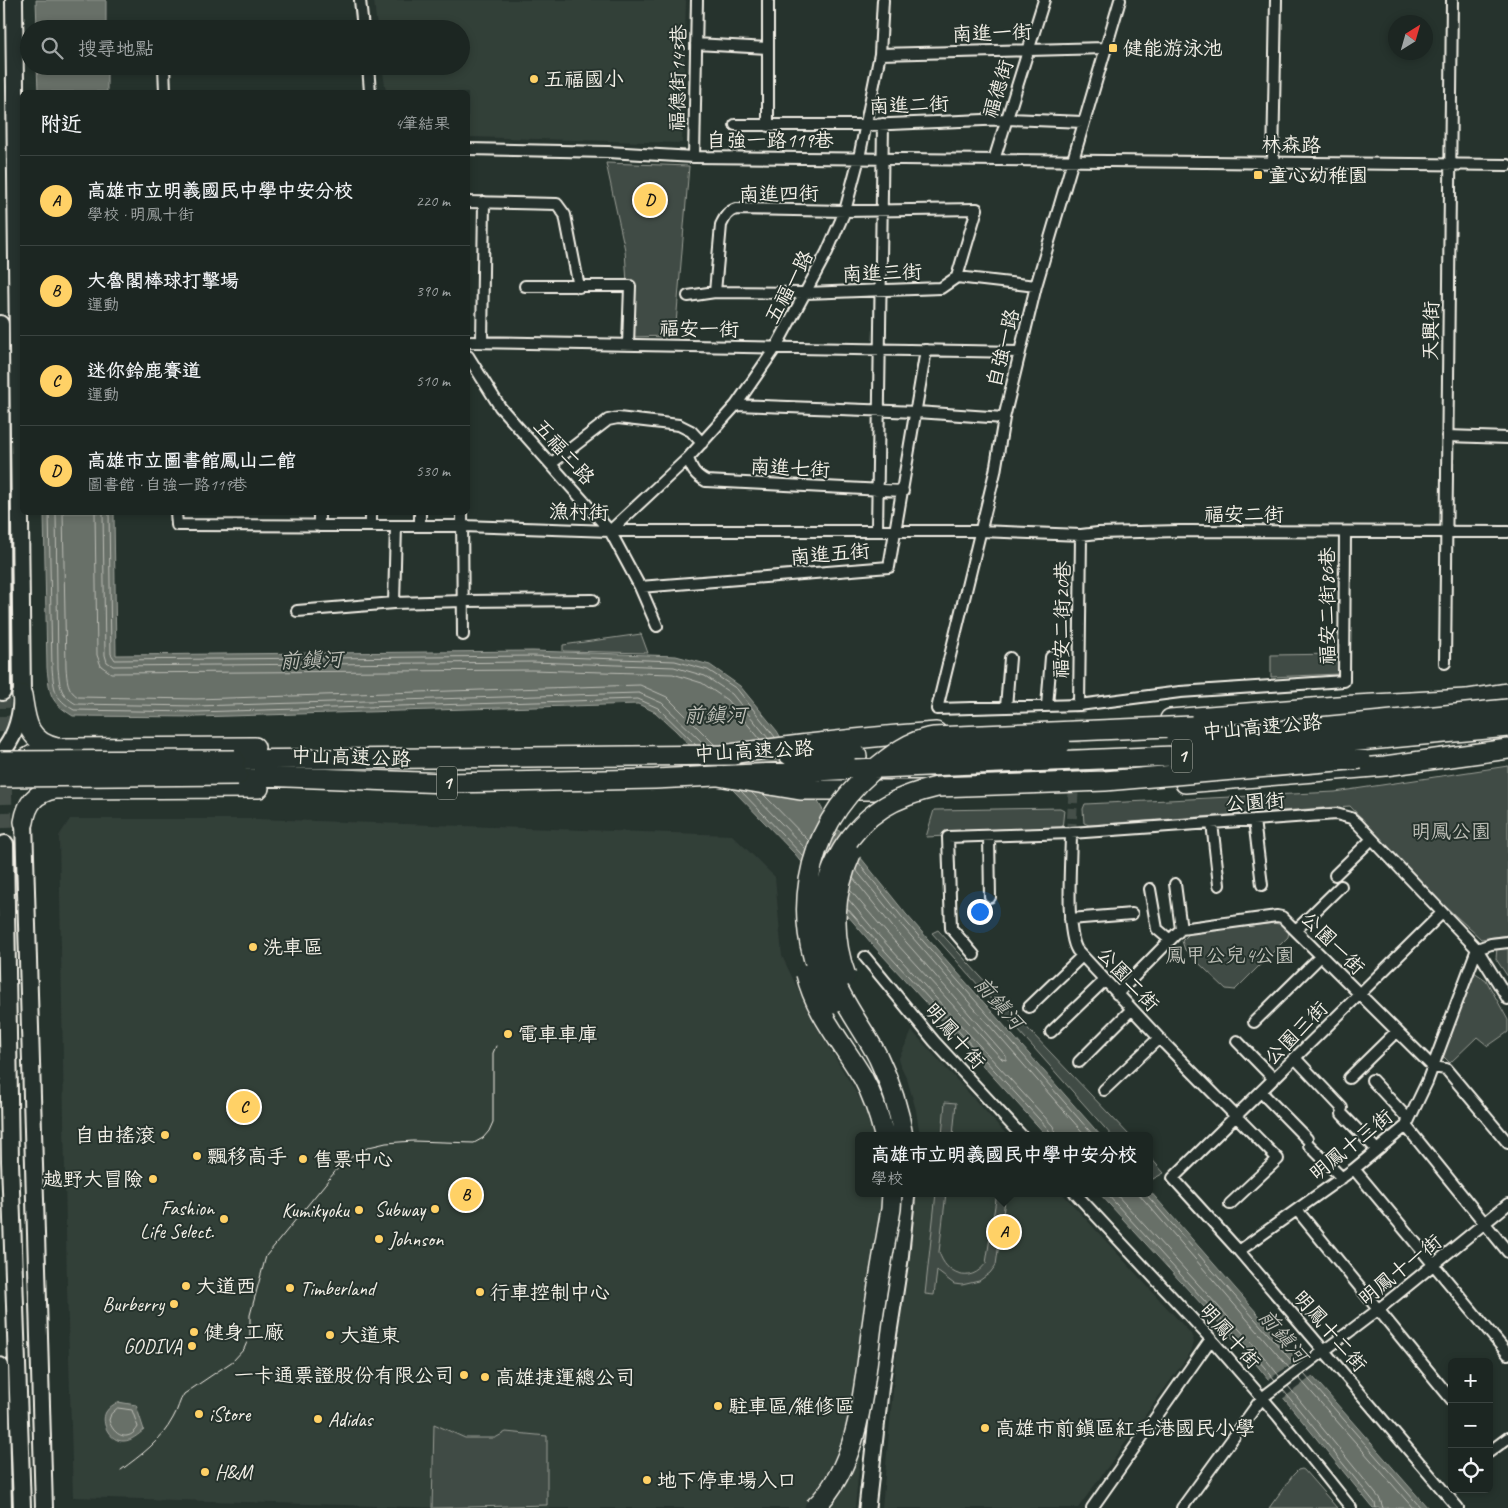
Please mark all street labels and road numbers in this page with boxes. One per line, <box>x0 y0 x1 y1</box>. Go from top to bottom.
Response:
street label: 南進一街 <box>952 19 1032 47</box>
street label: 福德街143巷 <box>665 23 691 132</box>
street label: 福德街 <box>977 57 1019 121</box>
street label: 南進二街 <box>869 91 949 119</box>
street label: 自強一路119巷 <box>707 128 834 153</box>
street label: 林森路 <box>1261 132 1322 158</box>
street label: 南進四街 <box>739 181 819 207</box>
street label: 五福一路 <box>759 245 819 328</box>
street label: 南進三街 <box>842 259 922 287</box>
street label: 天興街 <box>1418 301 1444 361</box>
street label: 自強一路 <box>981 305 1025 390</box>
street label: 福安一街 <box>659 316 739 342</box>
street label: 五福二路 <box>528 414 601 491</box>
street label: 南進七街 <box>749 453 831 483</box>
street label: 漁村街 <box>549 498 609 526</box>
street label: 福安二街 <box>1204 502 1284 527</box>
street label: 南進五街 <box>789 538 871 570</box>
street label: 福安二街86巷 <box>1315 546 1340 665</box>
street label: 福安二街20巷 <box>1048 560 1076 679</box>
street label: 中山高速公路 <box>1201 709 1324 745</box>
street label: 中山高速公路 <box>693 735 816 767</box>
road number: 1 <box>1172 739 1192 772</box>
street label: 中山高速公路 <box>291 742 412 772</box>
road number: 1 <box>437 766 457 800</box>
street label: 公園街 <box>1224 787 1286 817</box>
street label: 公園一街 <box>1296 906 1370 980</box>
street label: 公園二街 <box>1092 941 1164 1017</box>
street label: 公園三街 <box>1259 996 1333 1070</box>
street label: 明鳳十街 <box>919 998 991 1074</box>
street label: 明鳳十三街 <box>1304 1104 1398 1186</box>
street label: 明鳳十一街 <box>1353 1229 1447 1311</box>
street label: 明鳳十二街 <box>1288 1285 1372 1377</box>
street label: 明鳳十街 <box>1194 1298 1266 1374</box>

